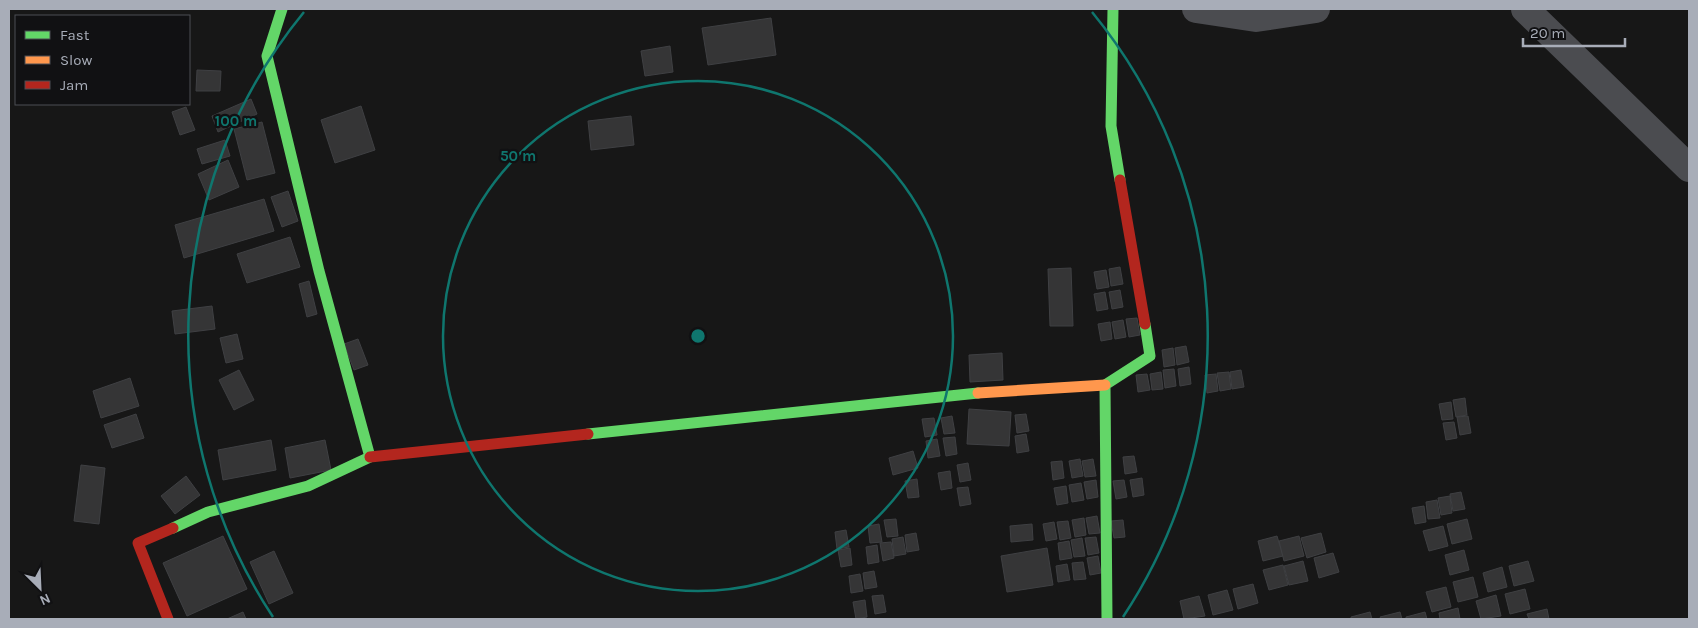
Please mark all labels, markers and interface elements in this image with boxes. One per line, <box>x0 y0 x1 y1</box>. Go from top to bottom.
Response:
legend <box>15 15 190 105</box>
scale bar <box>1523 15 1626 47</box>
text: 20 m <box>1530 24 1565 42</box>
text: Fast <box>60 26 90 44</box>
text: Slow <box>60 51 92 69</box>
text: Jam <box>60 76 88 94</box>
text: 100 m <box>215 112 257 130</box>
text: 50 m <box>500 147 536 165</box>
centre of rings <box>689 327 707 345</box>
north arrow <box>15 563 65 613</box>
text: N <box>37 590 53 609</box>

